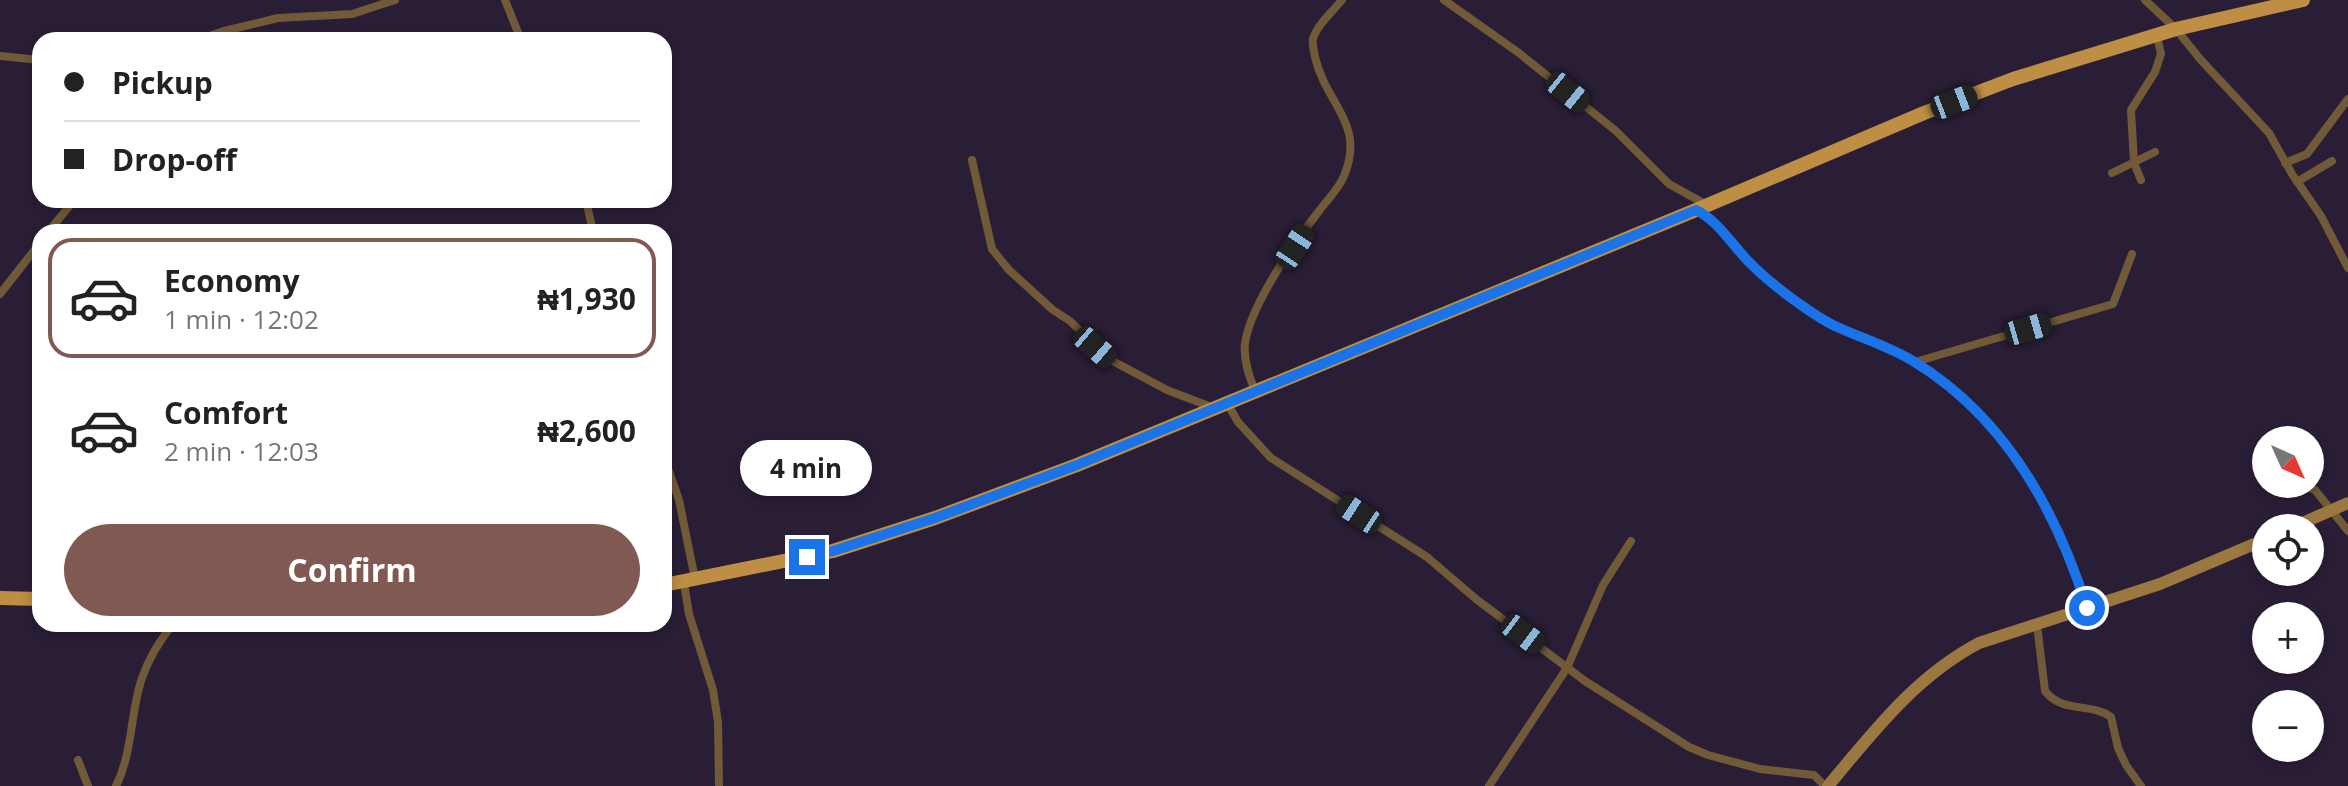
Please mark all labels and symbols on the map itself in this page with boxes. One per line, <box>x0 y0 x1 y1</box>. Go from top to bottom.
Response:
car <box>1542 68 1594 116</box>
car <box>1927 82 1981 122</box>
car <box>1272 220 1318 274</box>
car <box>2002 311 2054 347</box>
car <box>1069 322 1121 372</box>
north arrow <box>2252 426 2324 498</box>
callout: 4 min <box>741 441 873 497</box>
car <box>1332 491 1386 537</box>
route end <box>789 539 825 575</box>
route start <box>2069 590 2105 626</box>
car <box>1497 610 1549 658</box>

